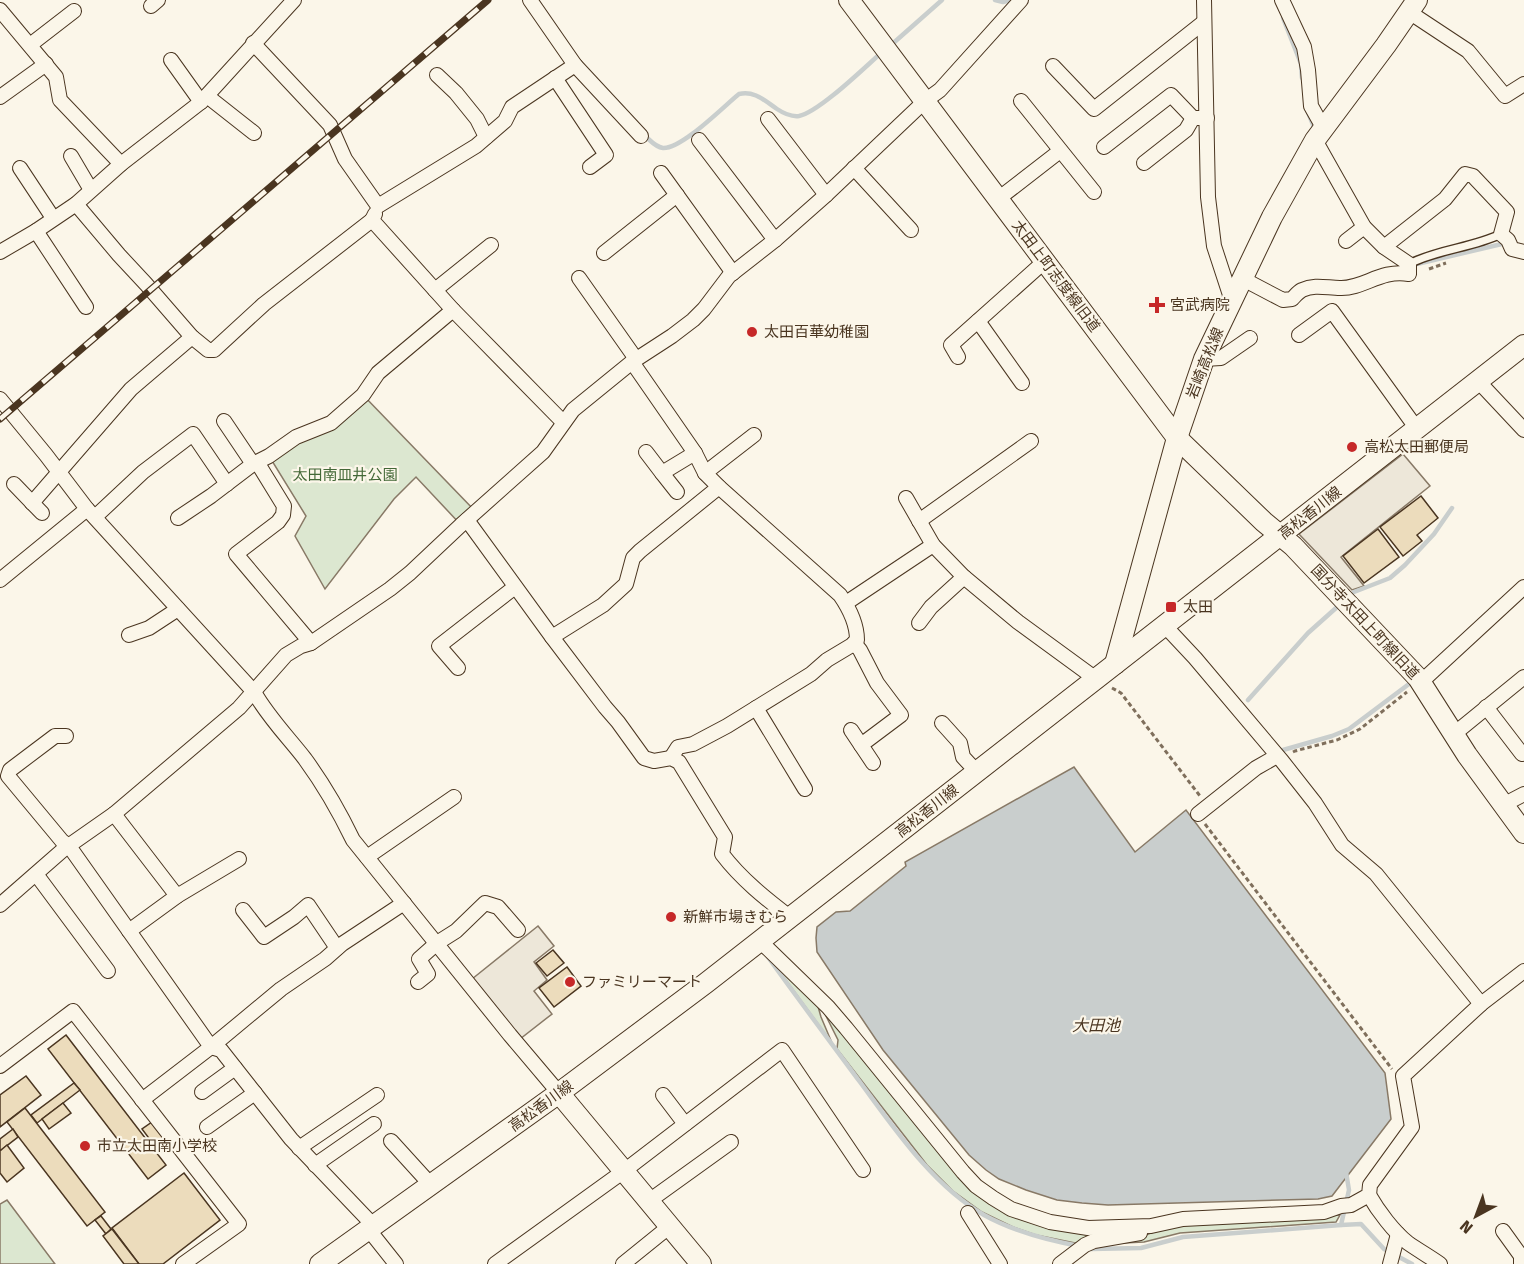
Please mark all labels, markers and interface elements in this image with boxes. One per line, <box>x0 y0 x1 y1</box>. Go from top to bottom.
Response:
street label: 太田上町志度線旧道 <box>1008 217 1104 335</box>
marker: 宮武病院 <box>1148 296 1166 314</box>
place label: 宮武病院 <box>1170 296 1230 314</box>
place label: 太田百華幼稚園 <box>764 323 869 341</box>
marker: 太田百華幼稚園 <box>745 325 759 339</box>
street label: 岩崎高松線 <box>1183 325 1227 401</box>
place label: 高松太田郵便局 <box>1364 438 1469 456</box>
marker: 高松太田郵便局 <box>1345 440 1359 454</box>
park label: 太田南皿井公園 <box>292 466 398 484</box>
street label: 高松香川線 <box>1275 483 1345 543</box>
street label: 国分寺太田上町線旧道 <box>1307 561 1423 683</box>
place label: 太田 <box>1183 598 1213 616</box>
marker: 太田 <box>1164 600 1178 614</box>
street label: 高松香川線 <box>892 781 962 841</box>
place label: 新鮮市場きむら <box>683 908 788 926</box>
marker: 新鮮市場きむら <box>664 910 678 924</box>
place label: ファミリーマート <box>582 973 702 991</box>
marker: ファミリーマート <box>563 975 577 989</box>
water label: 大田池 <box>1072 1016 1122 1035</box>
street label: 高松香川線 <box>505 1077 577 1135</box>
place label: 市立太田南小学校 <box>97 1137 217 1155</box>
marker: 市立太田南小学校 <box>78 1139 92 1153</box>
north arrow <box>1446 1186 1506 1246</box>
text: N <box>1456 1216 1477 1238</box>

